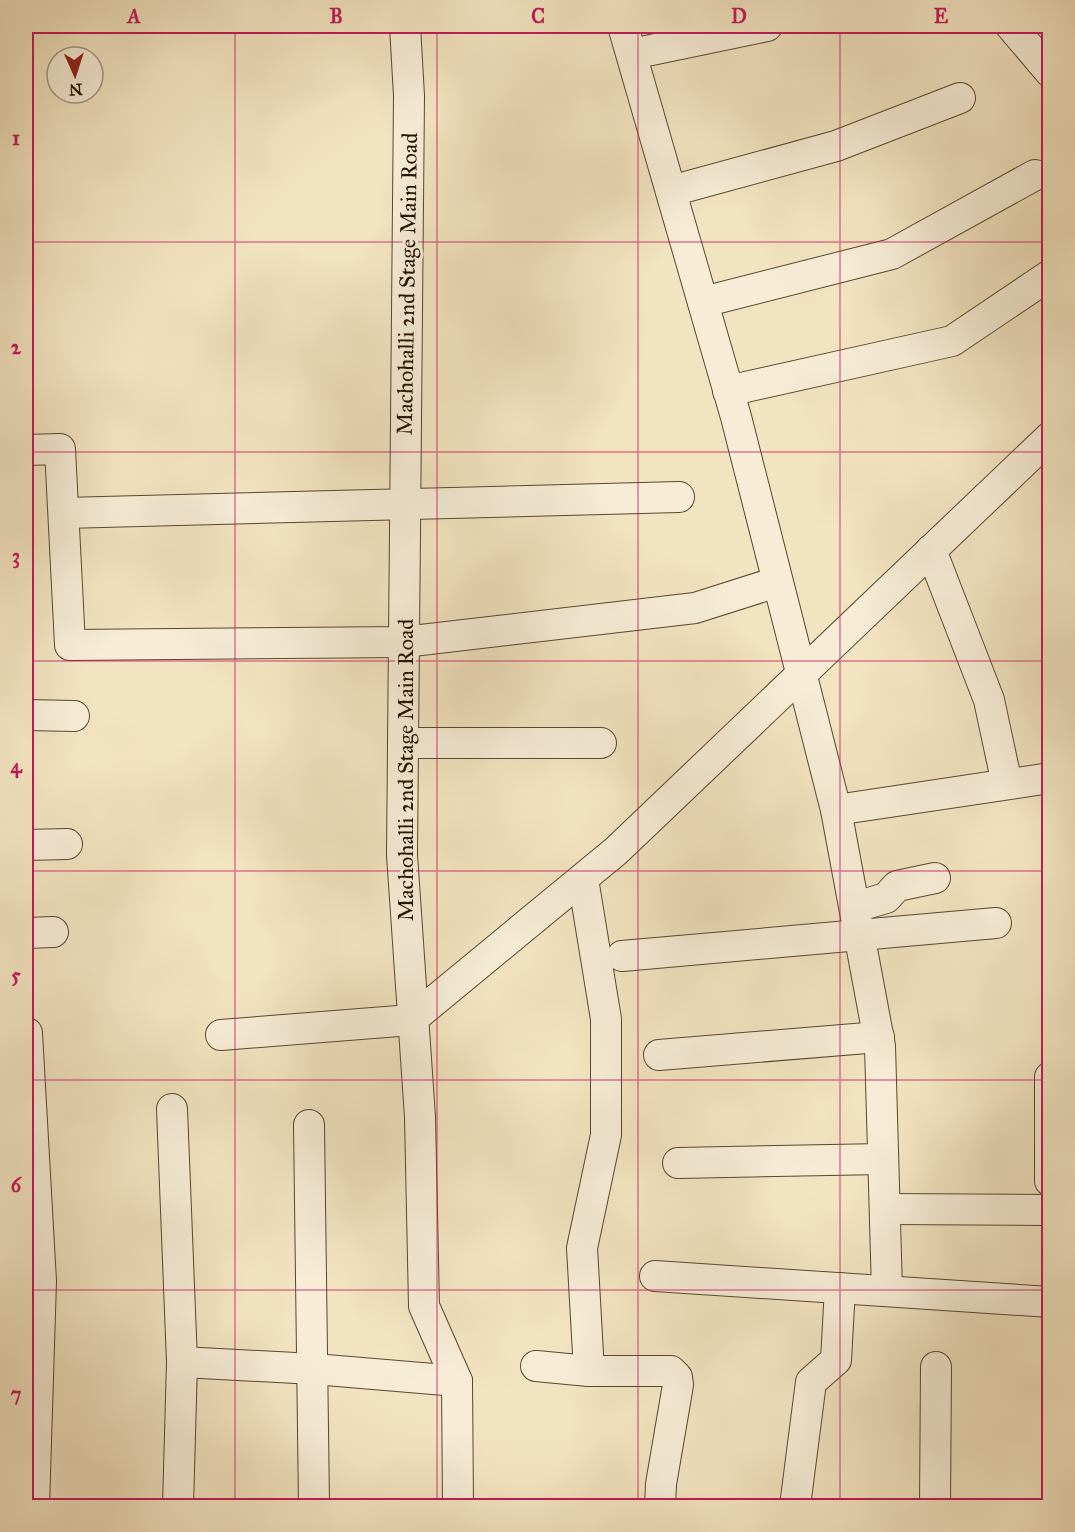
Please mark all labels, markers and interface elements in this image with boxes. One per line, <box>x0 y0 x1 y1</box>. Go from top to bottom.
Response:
text: A <box>125 4 141 28</box>
text: B <box>329 4 343 28</box>
text: C <box>531 4 545 28</box>
text: D <box>731 4 747 28</box>
text: E <box>934 4 949 28</box>
north arrow <box>45 45 105 105</box>
text: N <box>68 80 83 99</box>
text: 1 <box>12 126 20 150</box>
street label: Machohalli 2nd Stage Main Road <box>391 132 423 436</box>
text: 2 <box>11 335 22 359</box>
text: 3 <box>12 544 20 569</box>
street label: Machohalli 2nd Stage Main Road <box>392 619 419 921</box>
text: 4 <box>10 754 22 779</box>
text: 5 <box>11 963 21 987</box>
text: 6 <box>11 1173 23 1197</box>
text: 7 <box>11 1382 22 1406</box>

